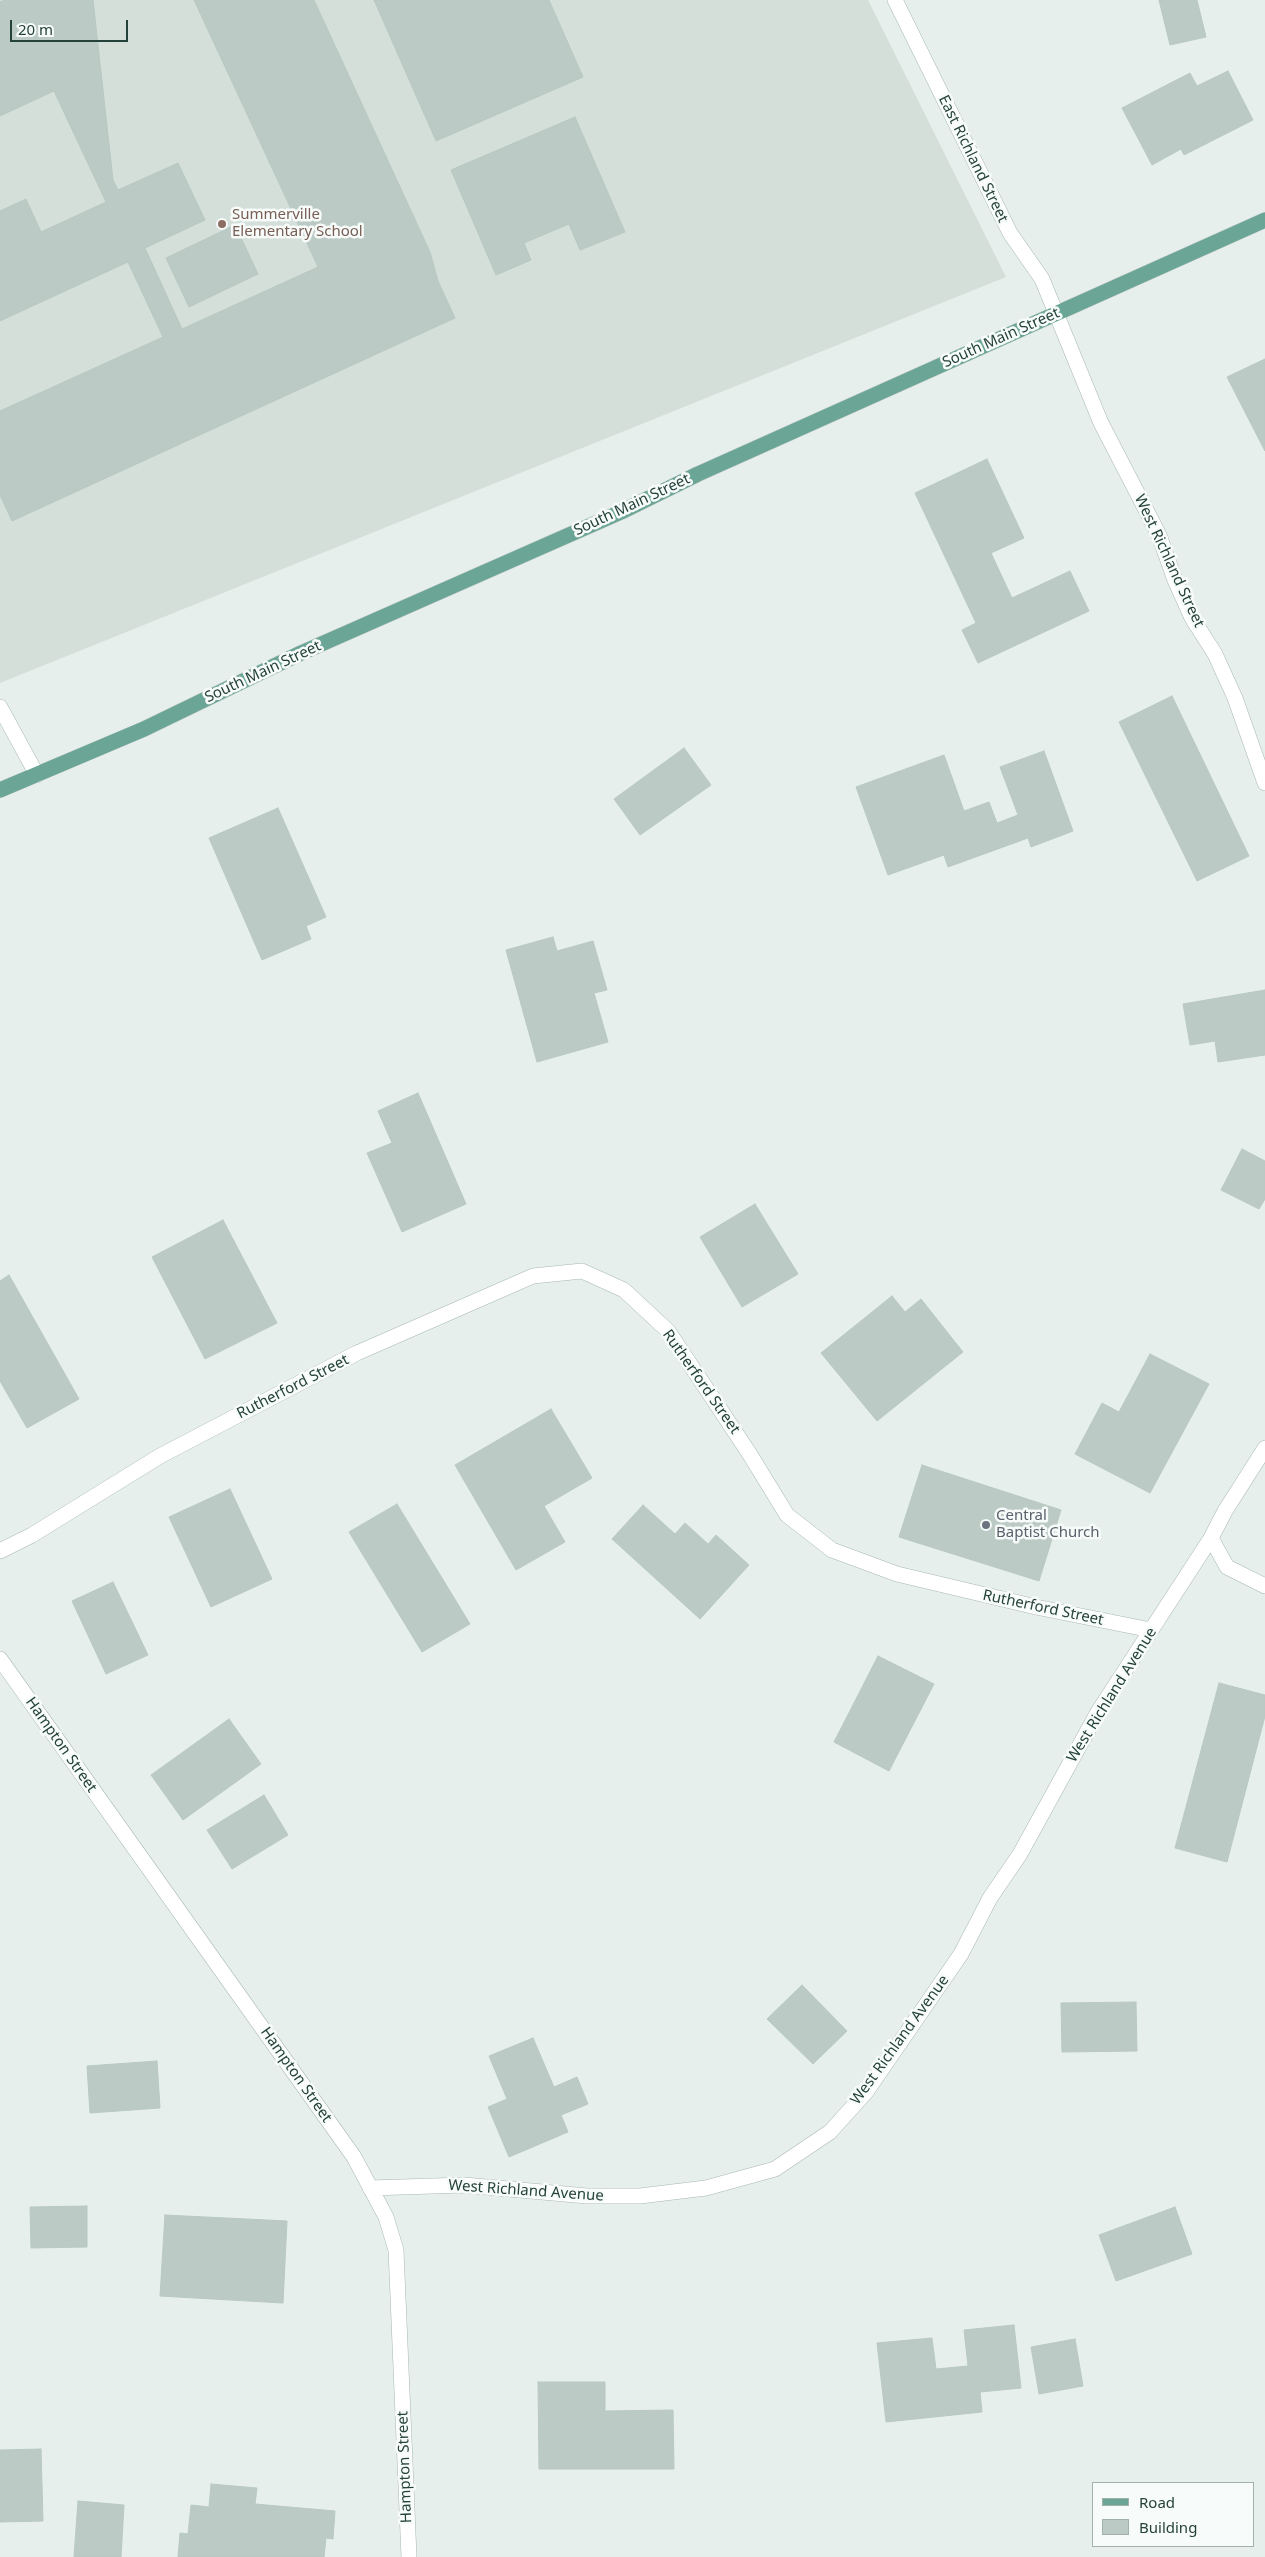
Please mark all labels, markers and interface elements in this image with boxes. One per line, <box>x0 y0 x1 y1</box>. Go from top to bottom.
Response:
scale bar <box>12 10 130 42</box>
text: 20 m <box>18 19 53 39</box>
street label: East Richland Street <box>934 92 1012 226</box>
place label: Summerville Elementary School <box>232 206 363 241</box>
marker: Summerville Elementary School <box>216 218 228 230</box>
street label: South Main Street <box>940 304 1062 372</box>
street label: South Main Street <box>571 470 693 540</box>
street label: West Richland Street <box>1130 492 1208 630</box>
street label: South Main Street <box>202 637 324 707</box>
street label: Rutherford Street <box>658 1326 744 1438</box>
street label: Rutherford Street <box>234 1351 352 1423</box>
place label: Central Baptist Church <box>996 1507 1100 1542</box>
marker: Central Baptist Church <box>980 1519 992 1531</box>
street label: Rutherford Street <box>981 1586 1105 1630</box>
street label: West Richland Avenue <box>1063 1624 1161 1766</box>
street label: Hampton Street <box>21 1694 101 1796</box>
street label: West Richland Avenue <box>847 1972 953 2108</box>
street label: Hampton Street <box>256 2024 336 2126</box>
street label: West Richland Avenue <box>448 2177 604 2205</box>
street label: Hampton Street <box>394 2411 416 2523</box>
legend <box>1092 2482 1255 2547</box>
text: Road <box>1139 2492 1175 2512</box>
text: Building <box>1139 2517 1197 2537</box>

